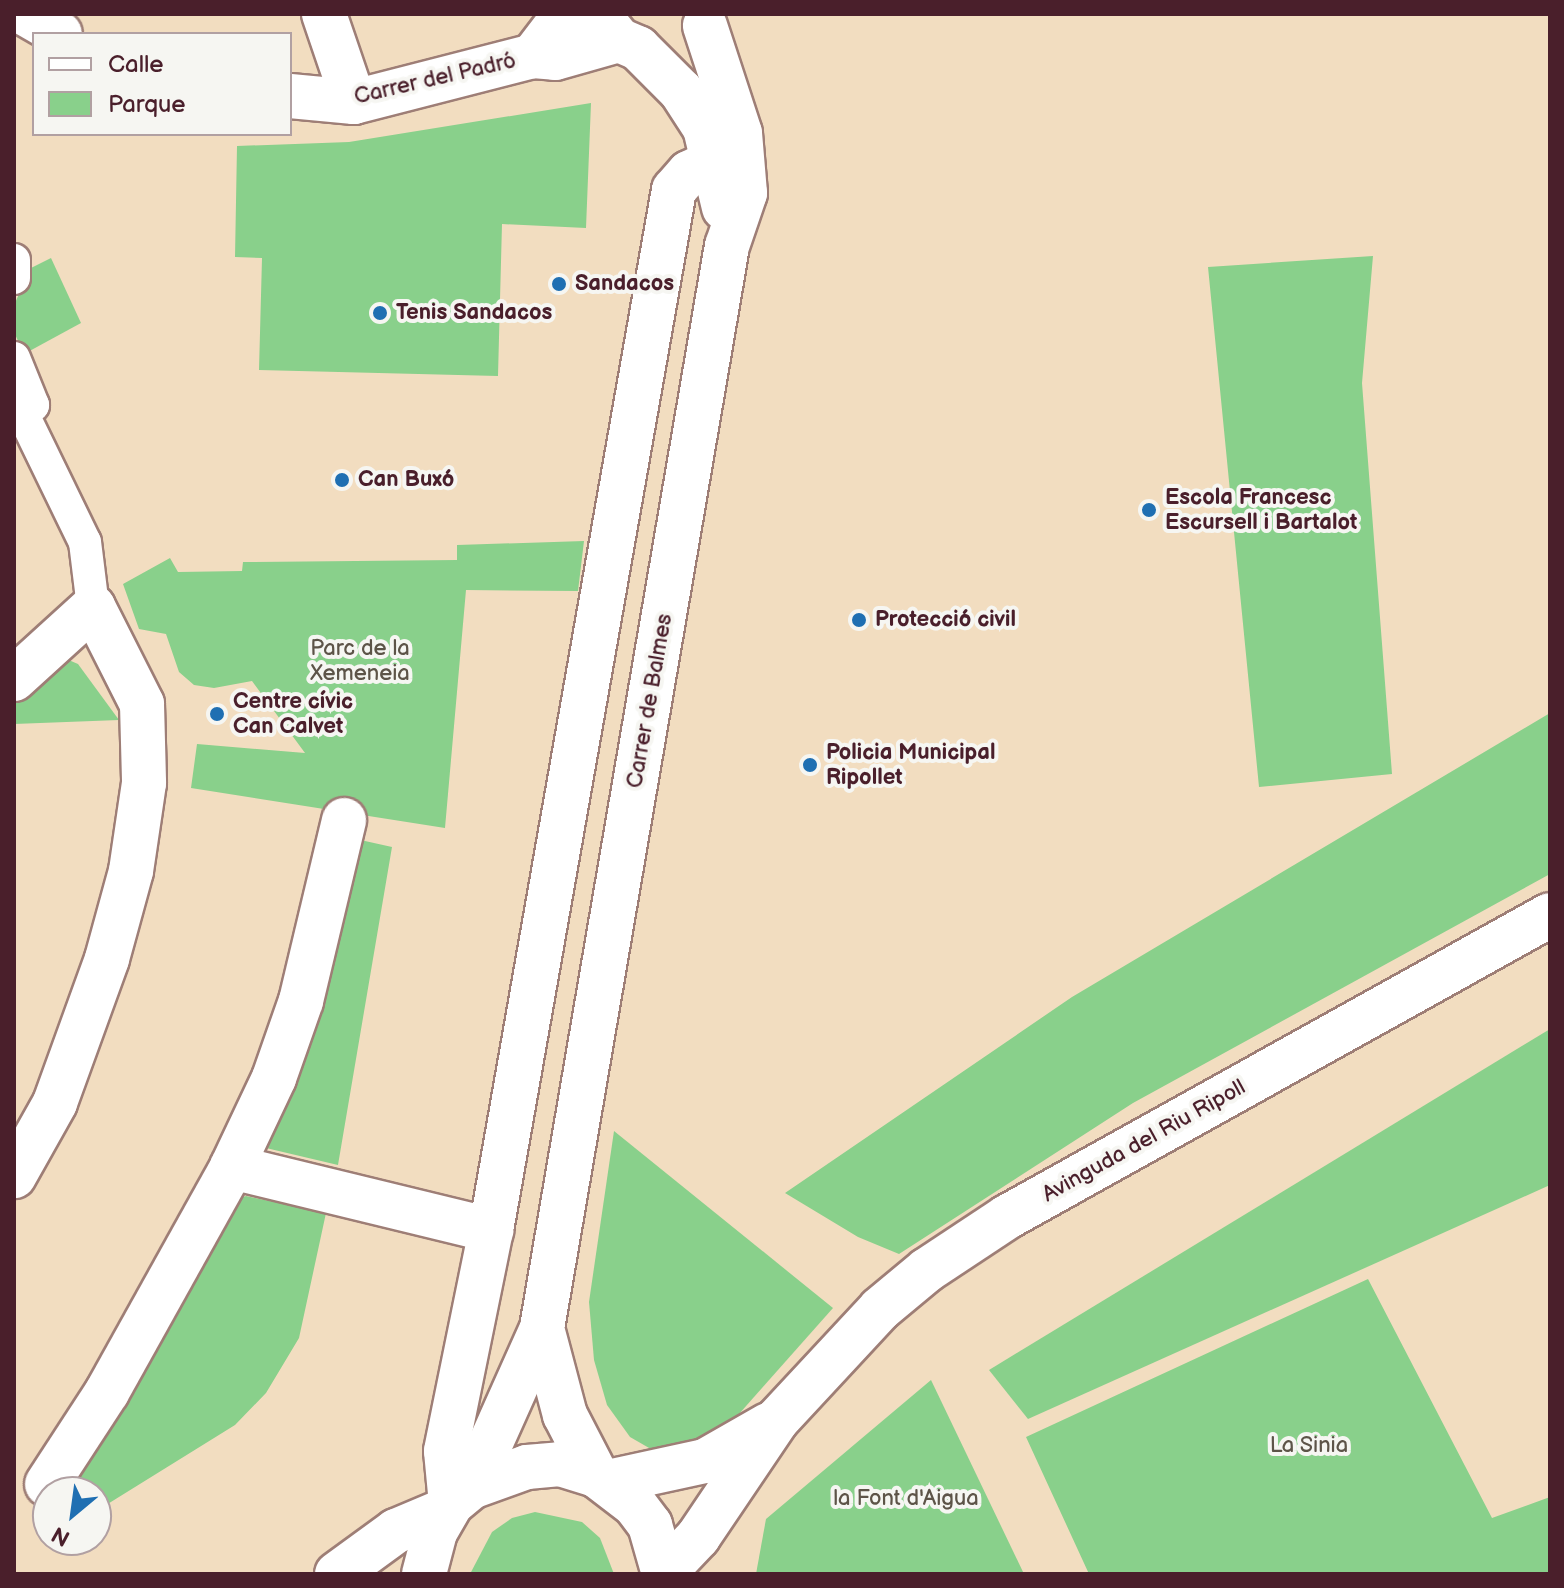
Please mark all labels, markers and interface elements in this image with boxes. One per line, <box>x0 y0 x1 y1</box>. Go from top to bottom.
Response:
legend <box>32 32 292 136</box>
street label: Carrer del Padró <box>352 48 518 110</box>
text: Calle <box>108 50 163 79</box>
text: Parque <box>108 90 186 119</box>
place label: Sandacos <box>575 271 674 297</box>
marker: Sandacos <box>550 275 568 293</box>
place label: Tenis Sandacos <box>396 300 552 326</box>
marker: Tenis Sandacos <box>371 304 389 322</box>
place label: Can Buxó <box>358 467 454 493</box>
marker: Can Buxó <box>333 471 351 489</box>
place label: Escola Francesc Escursell i Bartalot <box>1165 484 1357 536</box>
marker: Escola Francesc Escursell i Bartalot <box>1140 501 1158 519</box>
place label: Protecció civil <box>875 607 1016 633</box>
marker: Protecció civil <box>850 611 868 629</box>
street label: Carrer de Balmes <box>622 612 678 790</box>
park label: Parc de la Xemeneia <box>310 635 410 686</box>
place label: Centre cívic Can Calvet <box>233 688 353 740</box>
marker: Centre cívic Can Calvet <box>208 705 226 723</box>
place label: Policia Municipal Ripollet <box>826 739 995 790</box>
marker: Policia Municipal Ripollet <box>801 756 819 774</box>
street label: Avinguda del Riu Ripoll <box>1038 1074 1250 1208</box>
park label: La Sinia <box>1270 1433 1348 1459</box>
north arrow <box>32 1476 112 1556</box>
park label: la Font d'Aigua <box>833 1486 979 1512</box>
text: N <box>47 1520 75 1551</box>

